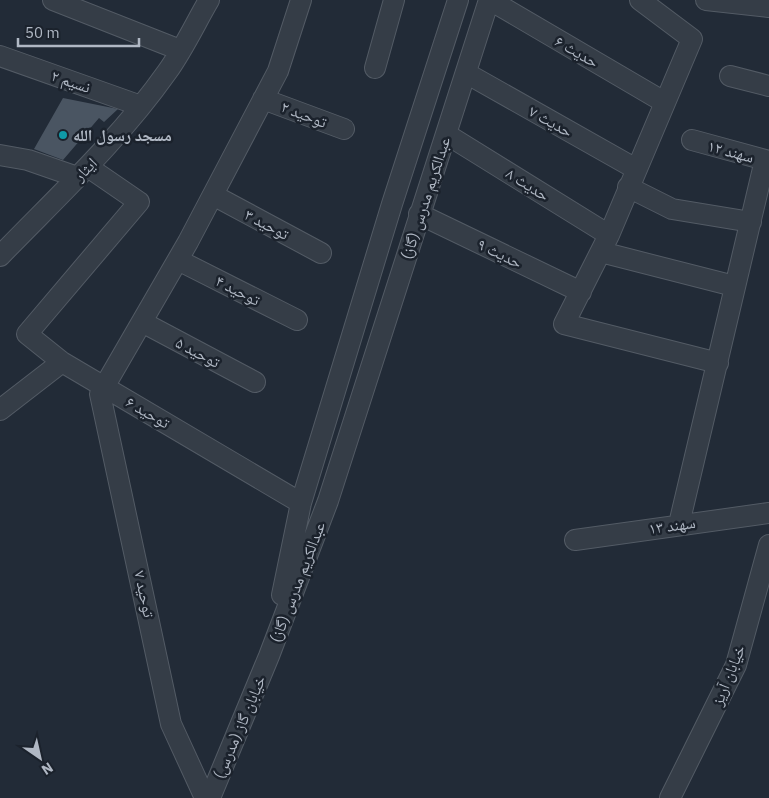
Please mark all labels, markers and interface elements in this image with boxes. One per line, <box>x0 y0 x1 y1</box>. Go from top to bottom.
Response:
scale bar <box>18 15 139 47</box>
text: 50 m <box>25 23 60 42</box>
street label: حدیث ۶ <box>552 31 602 71</box>
street label: نسیم ۲ <box>48 65 93 98</box>
street label: توحید ۲ <box>278 96 330 132</box>
street label: حدیث ۷ <box>525 101 577 141</box>
place label: مسجد رسول الله <box>73 125 172 145</box>
marker: مسجد رسول الله <box>57 129 69 141</box>
street label: عبدالکریم مدرس (گاز) <box>396 134 455 262</box>
street label: سهند ۱۲ <box>706 135 756 167</box>
street label: ایثار <box>68 153 101 186</box>
street label: حدیث ۸ <box>503 163 553 205</box>
street label: توحید ۳ <box>241 204 293 244</box>
street label: حدیث ۹ <box>474 234 526 272</box>
street label: توحید ۴ <box>212 270 264 310</box>
street label: توحید ۵ <box>172 332 224 372</box>
street label: توحید ۶ <box>122 391 174 433</box>
street label: سهند ۱۳ <box>647 512 697 538</box>
street label: عبدالکریم مدرس (گاز) <box>265 519 330 646</box>
street label: توحید ۷ <box>130 569 160 620</box>
street label: خیابان آریز <box>706 642 750 710</box>
street label: خیابان گاز (مدرس) <box>208 672 271 782</box>
north arrow <box>15 733 65 783</box>
text: N <box>38 758 57 779</box>

